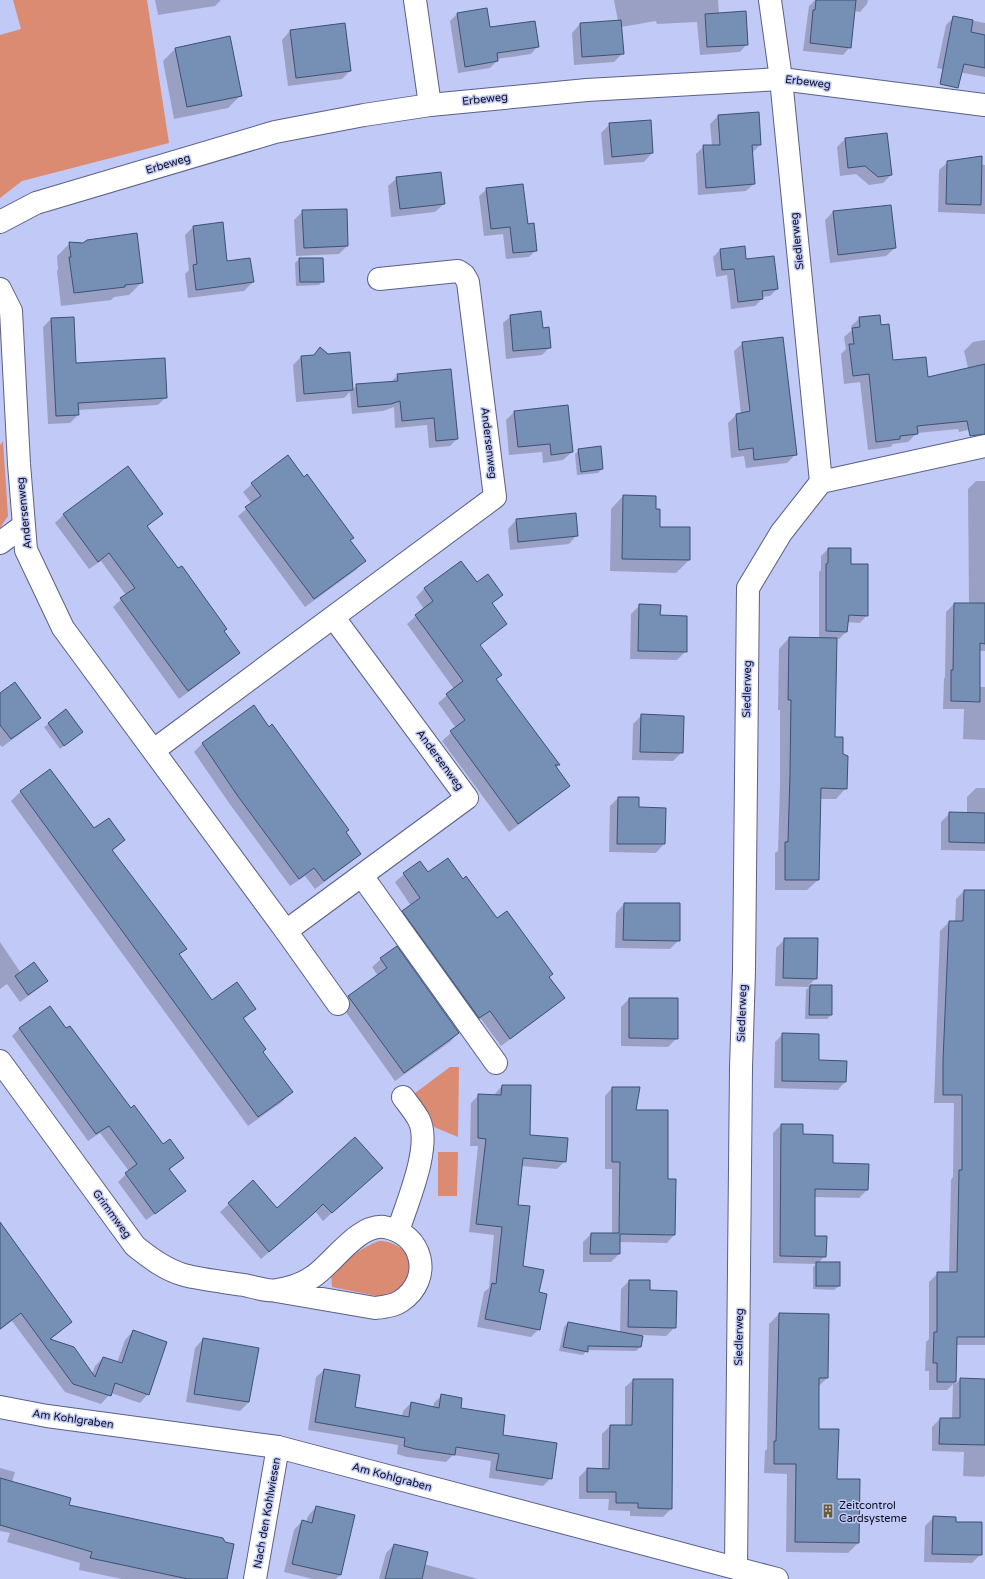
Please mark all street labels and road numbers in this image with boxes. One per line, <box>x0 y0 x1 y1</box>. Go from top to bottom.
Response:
street label: Erbeweg <box>784 73 832 91</box>
street label: Erbeweg <box>461 90 509 108</box>
street label: Erbeweg <box>144 151 192 177</box>
street label: Siedlerweg <box>788 212 806 270</box>
street label: Andersenweg <box>478 406 500 480</box>
street label: Andersenweg <box>14 476 34 550</box>
street label: Siedlerweg <box>740 660 754 718</box>
street label: Andersenweg <box>414 727 466 793</box>
street label: Siedlerweg <box>734 984 750 1042</box>
street label: Grimmweg <box>90 1187 134 1241</box>
street label: Siedlerweg <box>732 1308 746 1366</box>
street label: Am Kohlgraben <box>32 1407 114 1431</box>
street label: Nach den Kohlwiesen <box>251 1456 283 1570</box>
street label: Am Kohlgraben <box>351 1460 433 1494</box>

